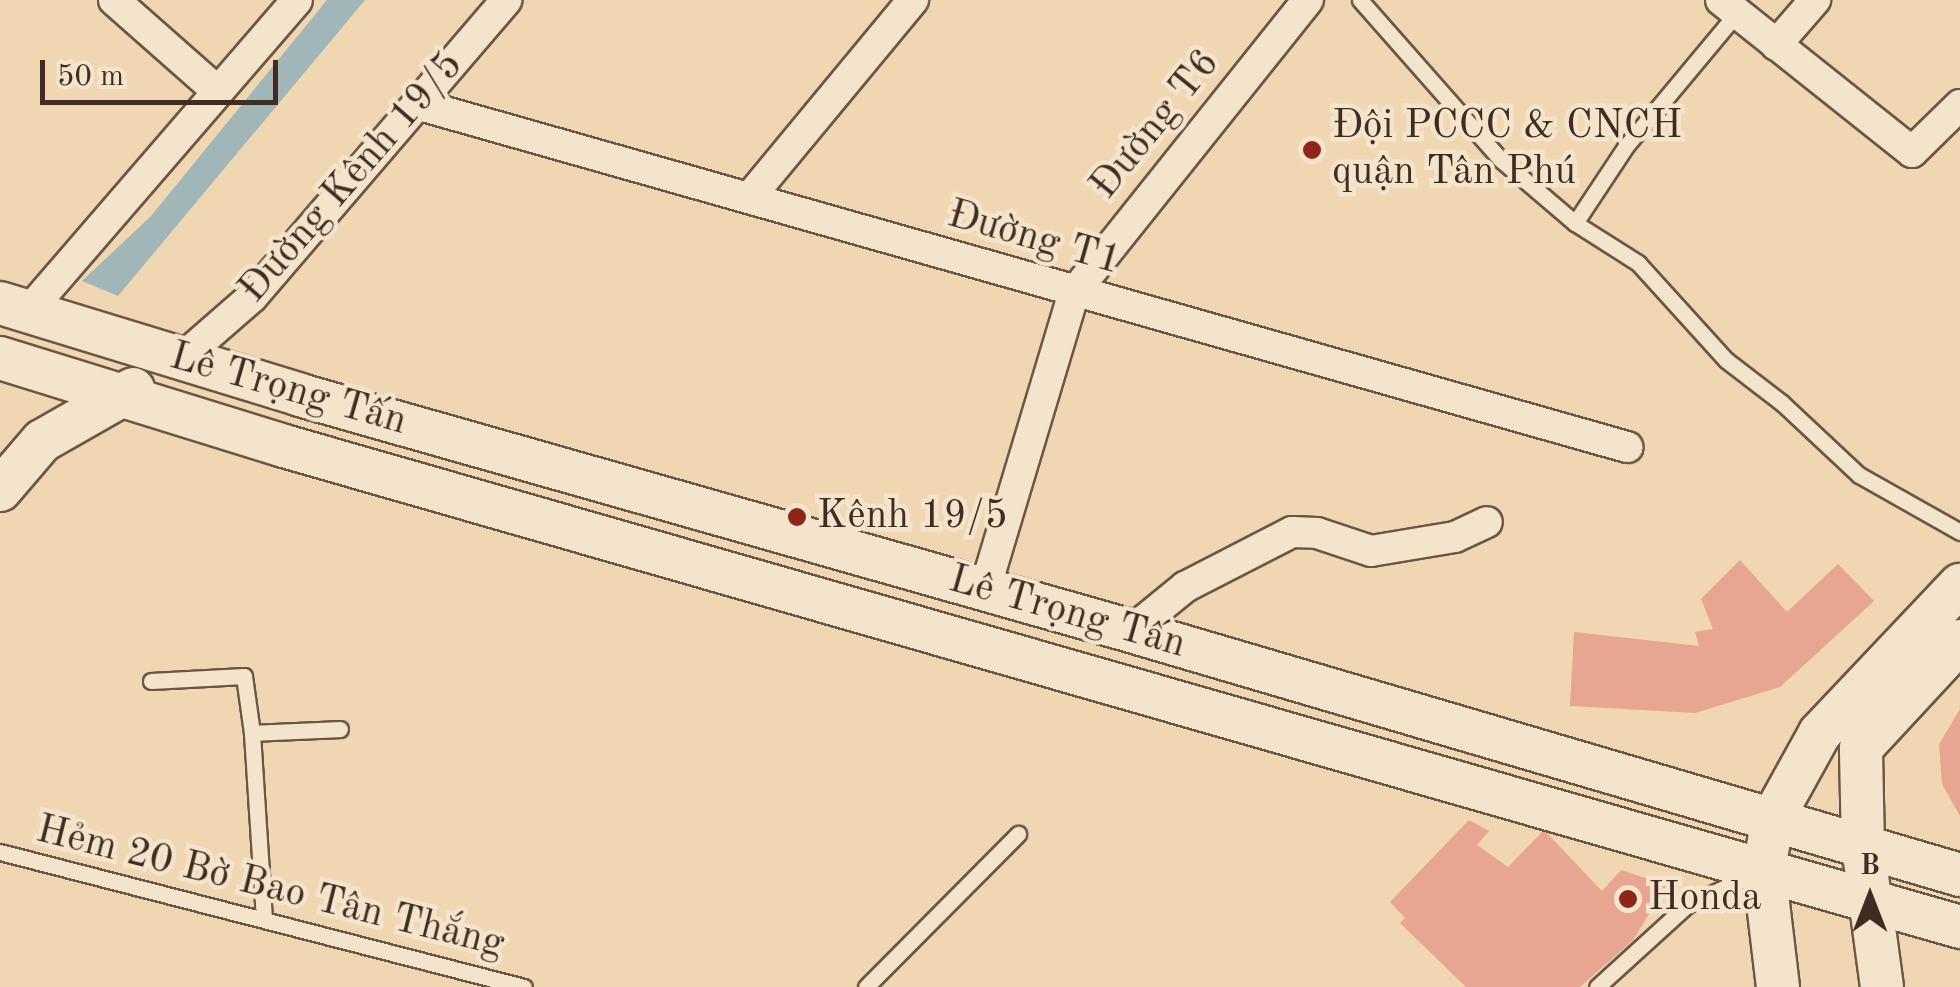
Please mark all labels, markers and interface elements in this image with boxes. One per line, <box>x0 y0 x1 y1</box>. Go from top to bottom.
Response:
scale bar <box>45 40 282 102</box>
street label: Đường T6 <box>1081 41 1231 209</box>
street label: Đường Kênh 19/5 <box>230 43 474 313</box>
text: 50 m <box>57 62 124 92</box>
place label: Đội PCCC & CNCH quận Tân Phú <box>1332 103 1682 197</box>
marker: Đội PCCC & CNCH quận Tân Phú <box>1301 139 1323 161</box>
street label: Đường T1 <box>942 191 1126 287</box>
street label: Lê Trọng Tấn <box>164 333 412 447</box>
place label: Kênh 19/5 <box>817 493 1008 541</box>
marker: Kênh 19/5 <box>786 506 808 528</box>
street label: Lê Trọng Tấn <box>943 556 1191 670</box>
street label: Hẻm 20 Bờ Bao Tân Thắng <box>31 807 509 969</box>
north arrow <box>1820 847 1920 947</box>
text: B <box>1860 853 1880 881</box>
place label: Honda <box>1648 875 1762 923</box>
marker: Honda <box>1617 888 1639 910</box>

